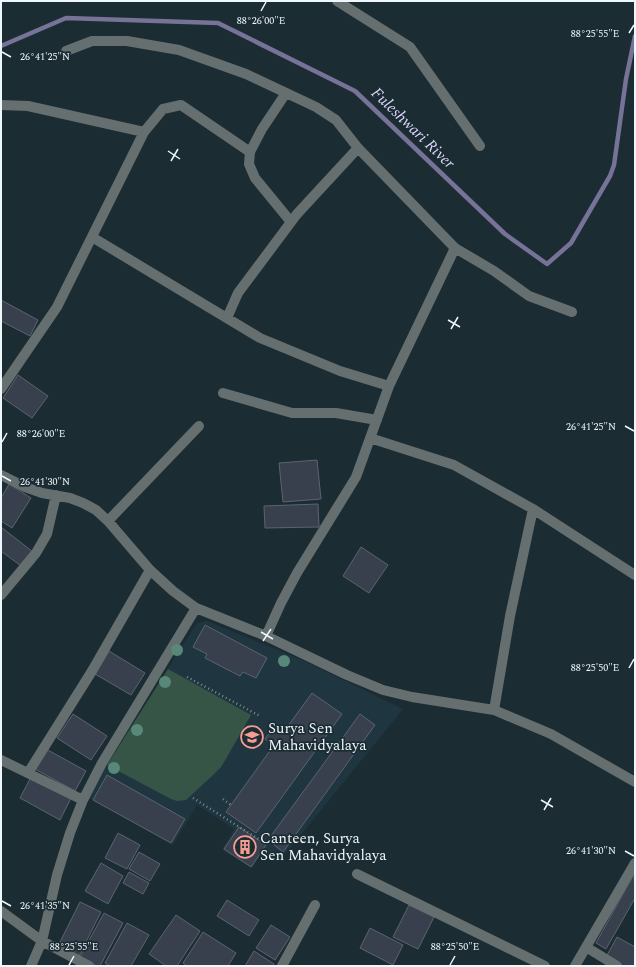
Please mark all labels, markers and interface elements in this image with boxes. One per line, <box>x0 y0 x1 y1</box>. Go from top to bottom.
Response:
text: 88°26'00"E <box>237 13 285 29</box>
text: 88°25'55"E <box>571 26 619 42</box>
text: 26°41'25"N <box>20 49 70 65</box>
water label: Fuleshwari River <box>365 82 461 175</box>
text: 26°41'25"N <box>566 419 616 435</box>
text: 88°26'00"E <box>17 426 65 442</box>
text: 26°41'30"N <box>20 474 70 490</box>
text: 88°25'50"E <box>571 660 619 676</box>
place label: Surya Sen Mahavidyalaya <box>268 717 367 757</box>
school or university icon: Surya Sen Mahavidyalaya <box>239 724 265 750</box>
place label: Canteen, Surya Sen Mahavidyalaya <box>260 827 387 867</box>
building icon: Canteen, Surya Sen Mahavidyalaya <box>232 834 258 860</box>
text: 26°41'30"N <box>566 843 616 859</box>
text: 26°41'35"N <box>20 898 70 914</box>
text: 88°25'55"E <box>50 939 98 955</box>
text: 88°25'50"E <box>431 939 479 955</box>

